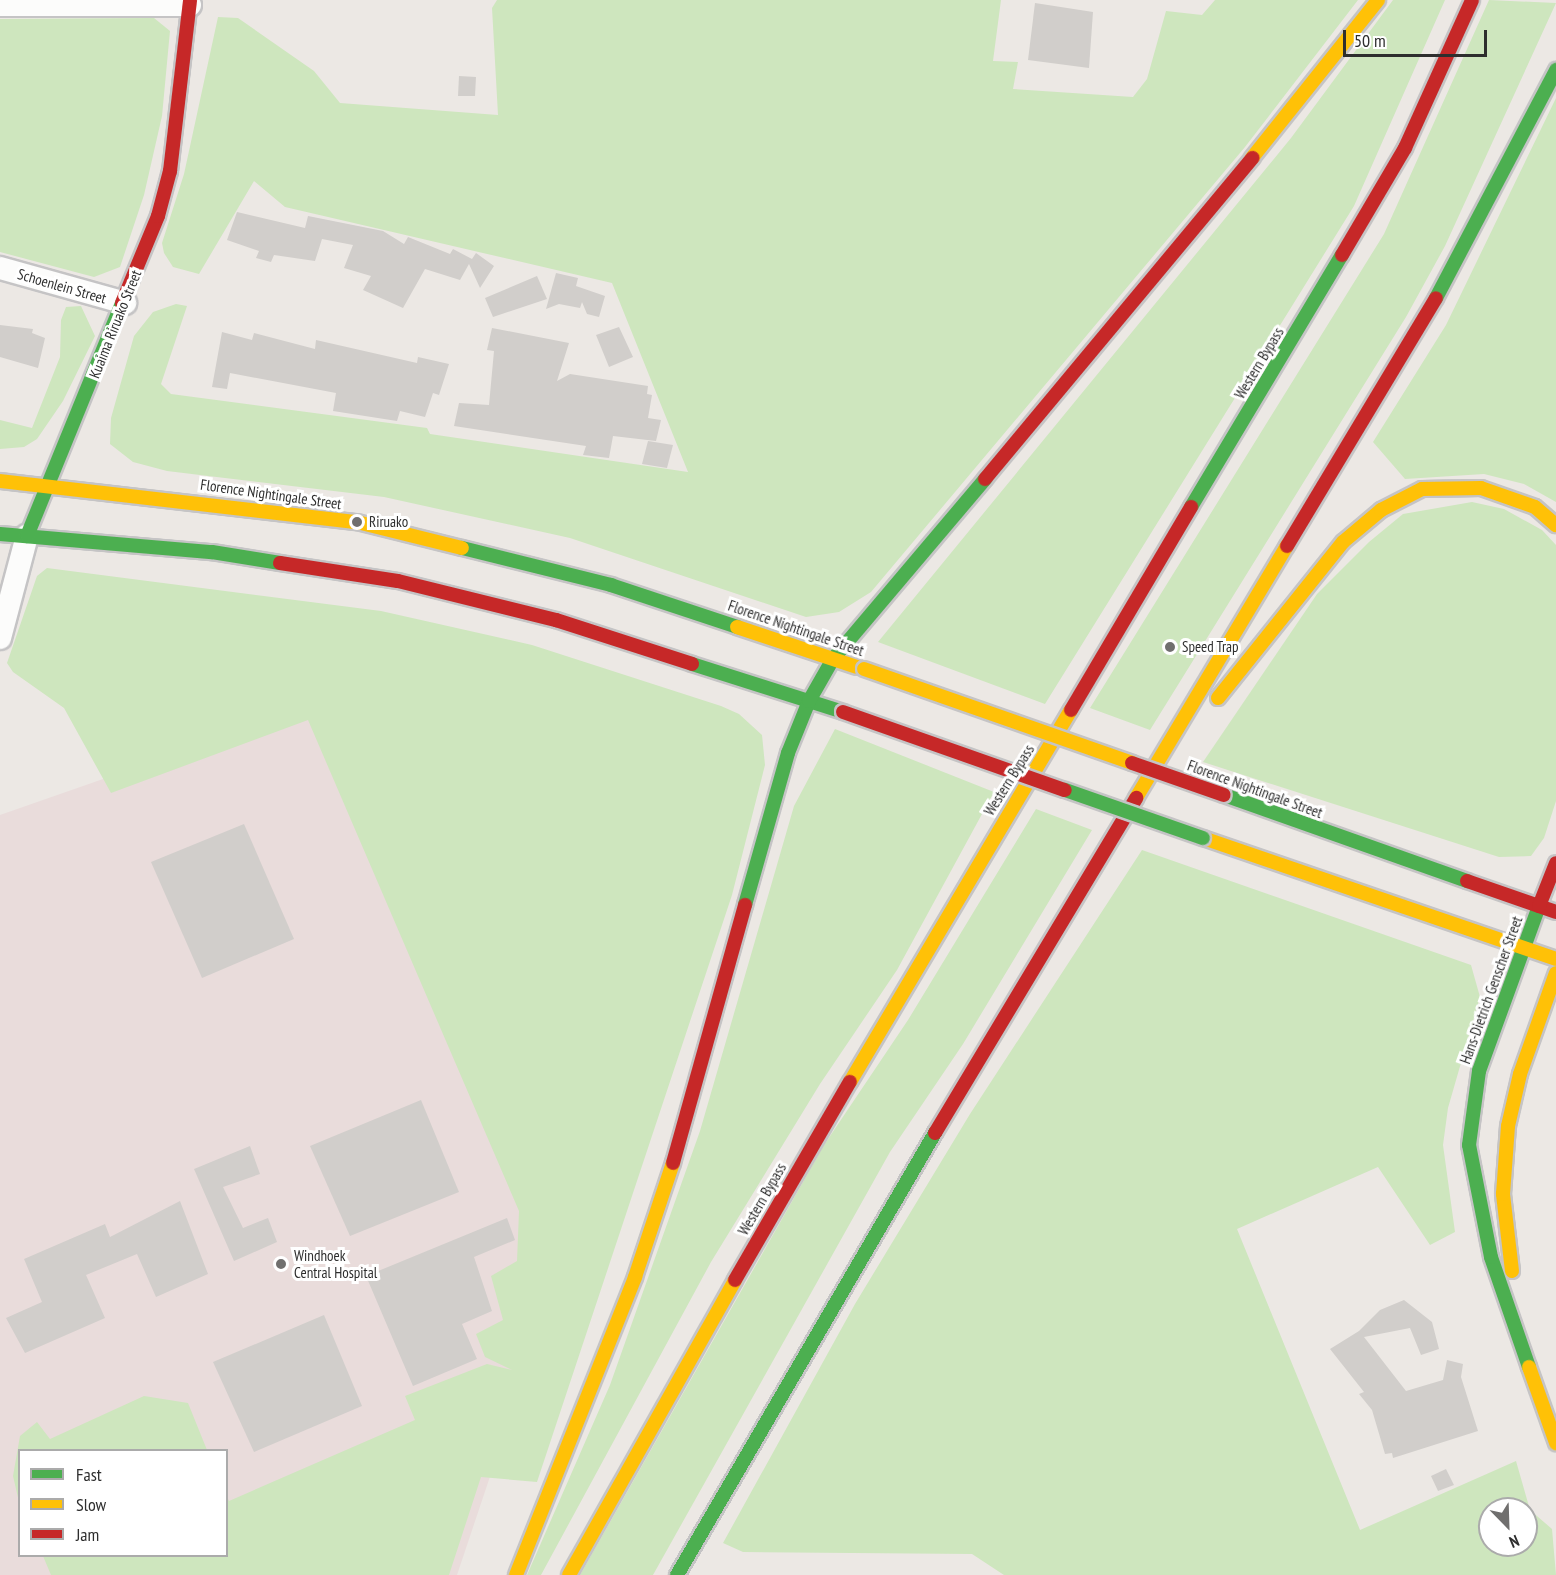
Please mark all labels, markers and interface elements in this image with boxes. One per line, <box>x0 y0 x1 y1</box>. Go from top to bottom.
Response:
scale bar <box>1346 18 1490 56</box>
text: 50 m <box>1354 29 1386 52</box>
street label: Schoenlein Street <box>16 265 108 307</box>
street label: Kuaima Riruako Street <box>85 267 145 381</box>
street label: Western Bypass <box>1231 324 1287 402</box>
street label: Florence Nightingale Street <box>199 475 343 513</box>
place label: Riruako <box>369 513 408 531</box>
marker: Riruako <box>350 515 364 529</box>
street label: Florence Nightingale Street <box>726 596 866 660</box>
place label: Speed Trap <box>1182 638 1239 656</box>
marker: Speed Trap <box>1163 640 1177 654</box>
street label: Western Bypass <box>980 741 1038 819</box>
street label: Florence Nightingale Street <box>1185 756 1325 822</box>
street label: Hans-Dietrich Genscher Street <box>1456 914 1526 1066</box>
street label: Western Bypass <box>734 1160 790 1238</box>
place label: Windhoek Central Hospital <box>294 1246 377 1281</box>
marker: Windhoek Central Hospital <box>272 1255 290 1273</box>
legend <box>18 1449 228 1557</box>
text: Fast <box>76 1463 102 1486</box>
text: Slow <box>76 1493 106 1516</box>
north arrow <box>1478 1497 1538 1557</box>
text: Jam <box>76 1523 99 1546</box>
text: N <box>1506 1531 1522 1553</box>

